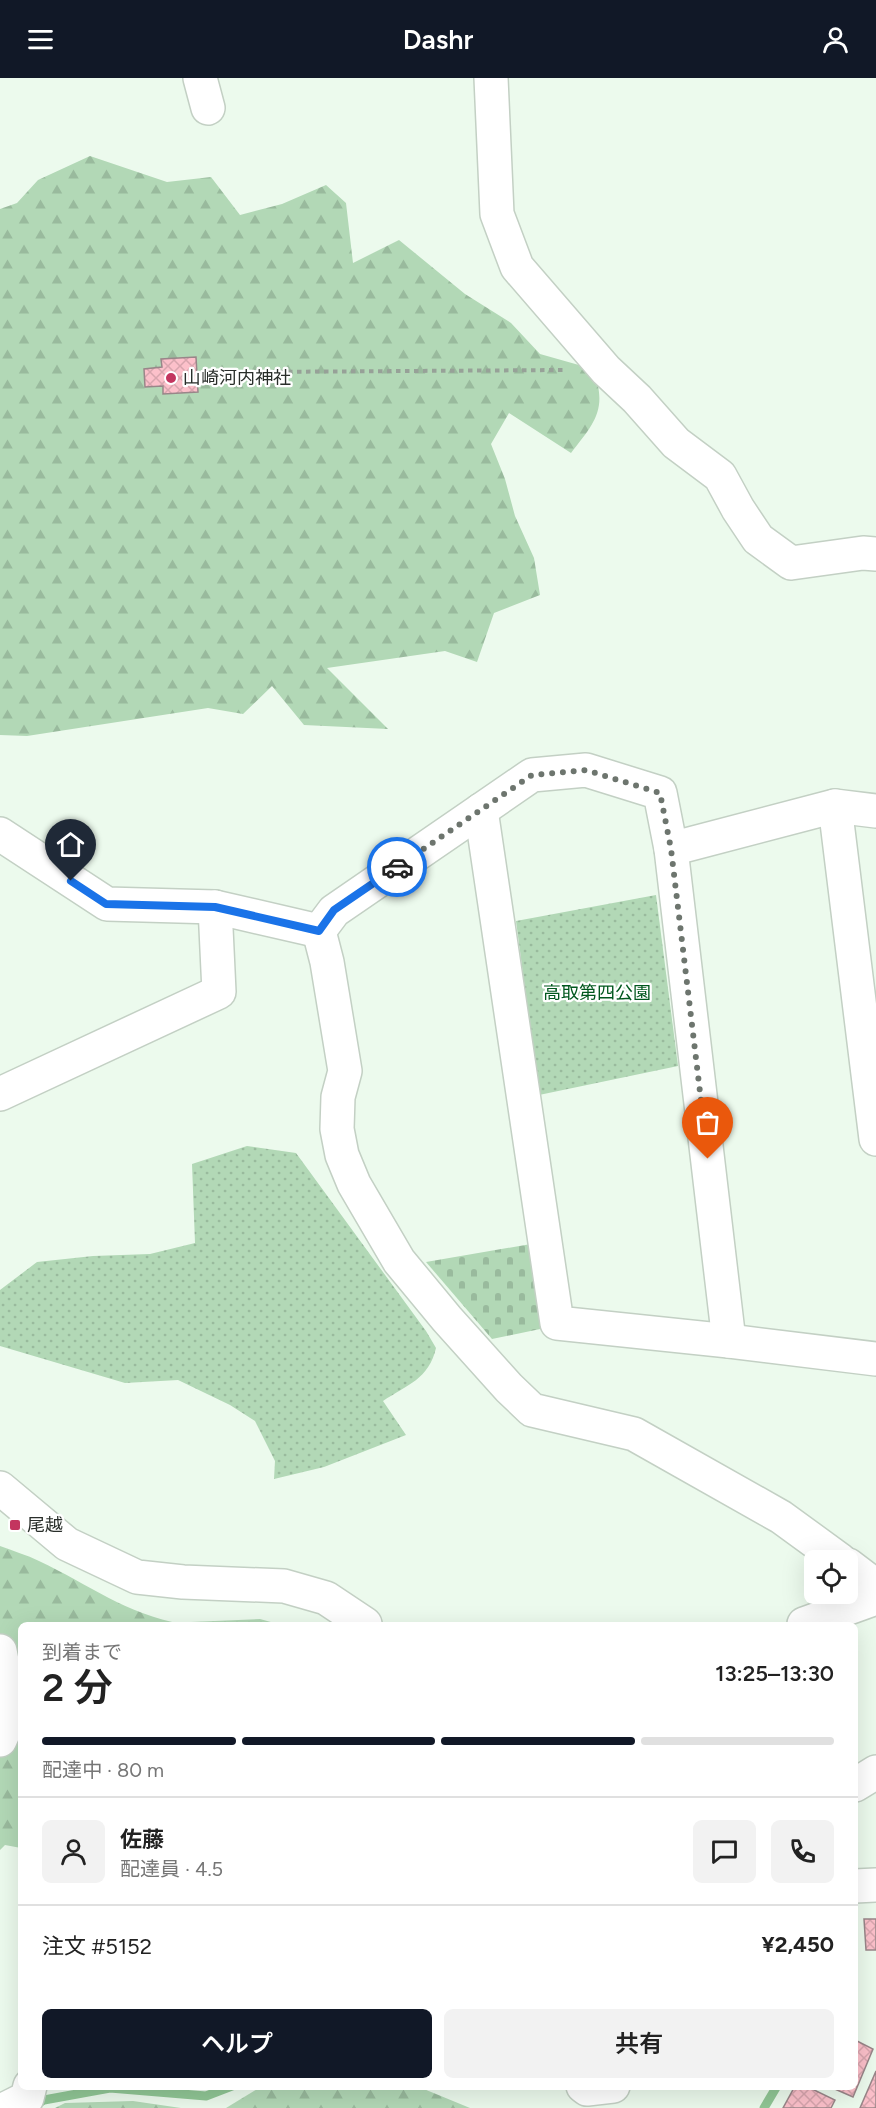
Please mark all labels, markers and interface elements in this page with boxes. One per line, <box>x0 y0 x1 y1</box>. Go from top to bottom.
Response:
icon: menu <box>24 23 57 56</box>
text: Dashr <box>403 23 473 56</box>
icon: person <box>819 23 852 56</box>
place label: 山崎河内神社 <box>183 367 291 389</box>
marker: 山崎河内神社 <box>164 371 178 385</box>
pin <box>45 819 96 881</box>
icon: home <box>54 828 87 861</box>
courier <box>367 837 427 897</box>
icon: car <box>381 851 414 884</box>
park label: 高取第四公園 <box>543 982 651 1004</box>
pin <box>682 1097 733 1159</box>
icon: bag <box>691 1106 724 1139</box>
place label: 尾越 <box>27 1514 63 1536</box>
marker: 尾越 <box>8 1518 22 1532</box>
map controls <box>804 1550 858 1604</box>
button: locate <box>804 1550 858 1604</box>
text: 到着まで <box>42 1640 122 1664</box>
text: 13:25–13:30 <box>715 1660 834 1687</box>
text: 2 分 <box>42 1664 113 1711</box>
text: 配達中 · 80 m <box>42 1758 164 1782</box>
button: person <box>42 1820 105 1883</box>
button: chat <box>693 1820 756 1883</box>
button: phone <box>771 1820 834 1883</box>
text: 佐藤 <box>120 1826 164 1853</box>
text: 配達員 · 4.5 <box>120 1857 223 1881</box>
text: ¥2,450 <box>762 1931 834 1958</box>
text: 注文 #5152 <box>42 1933 152 1960</box>
button: ヘルプ <box>42 2009 432 2078</box>
button: 共有 <box>444 2009 834 2078</box>

